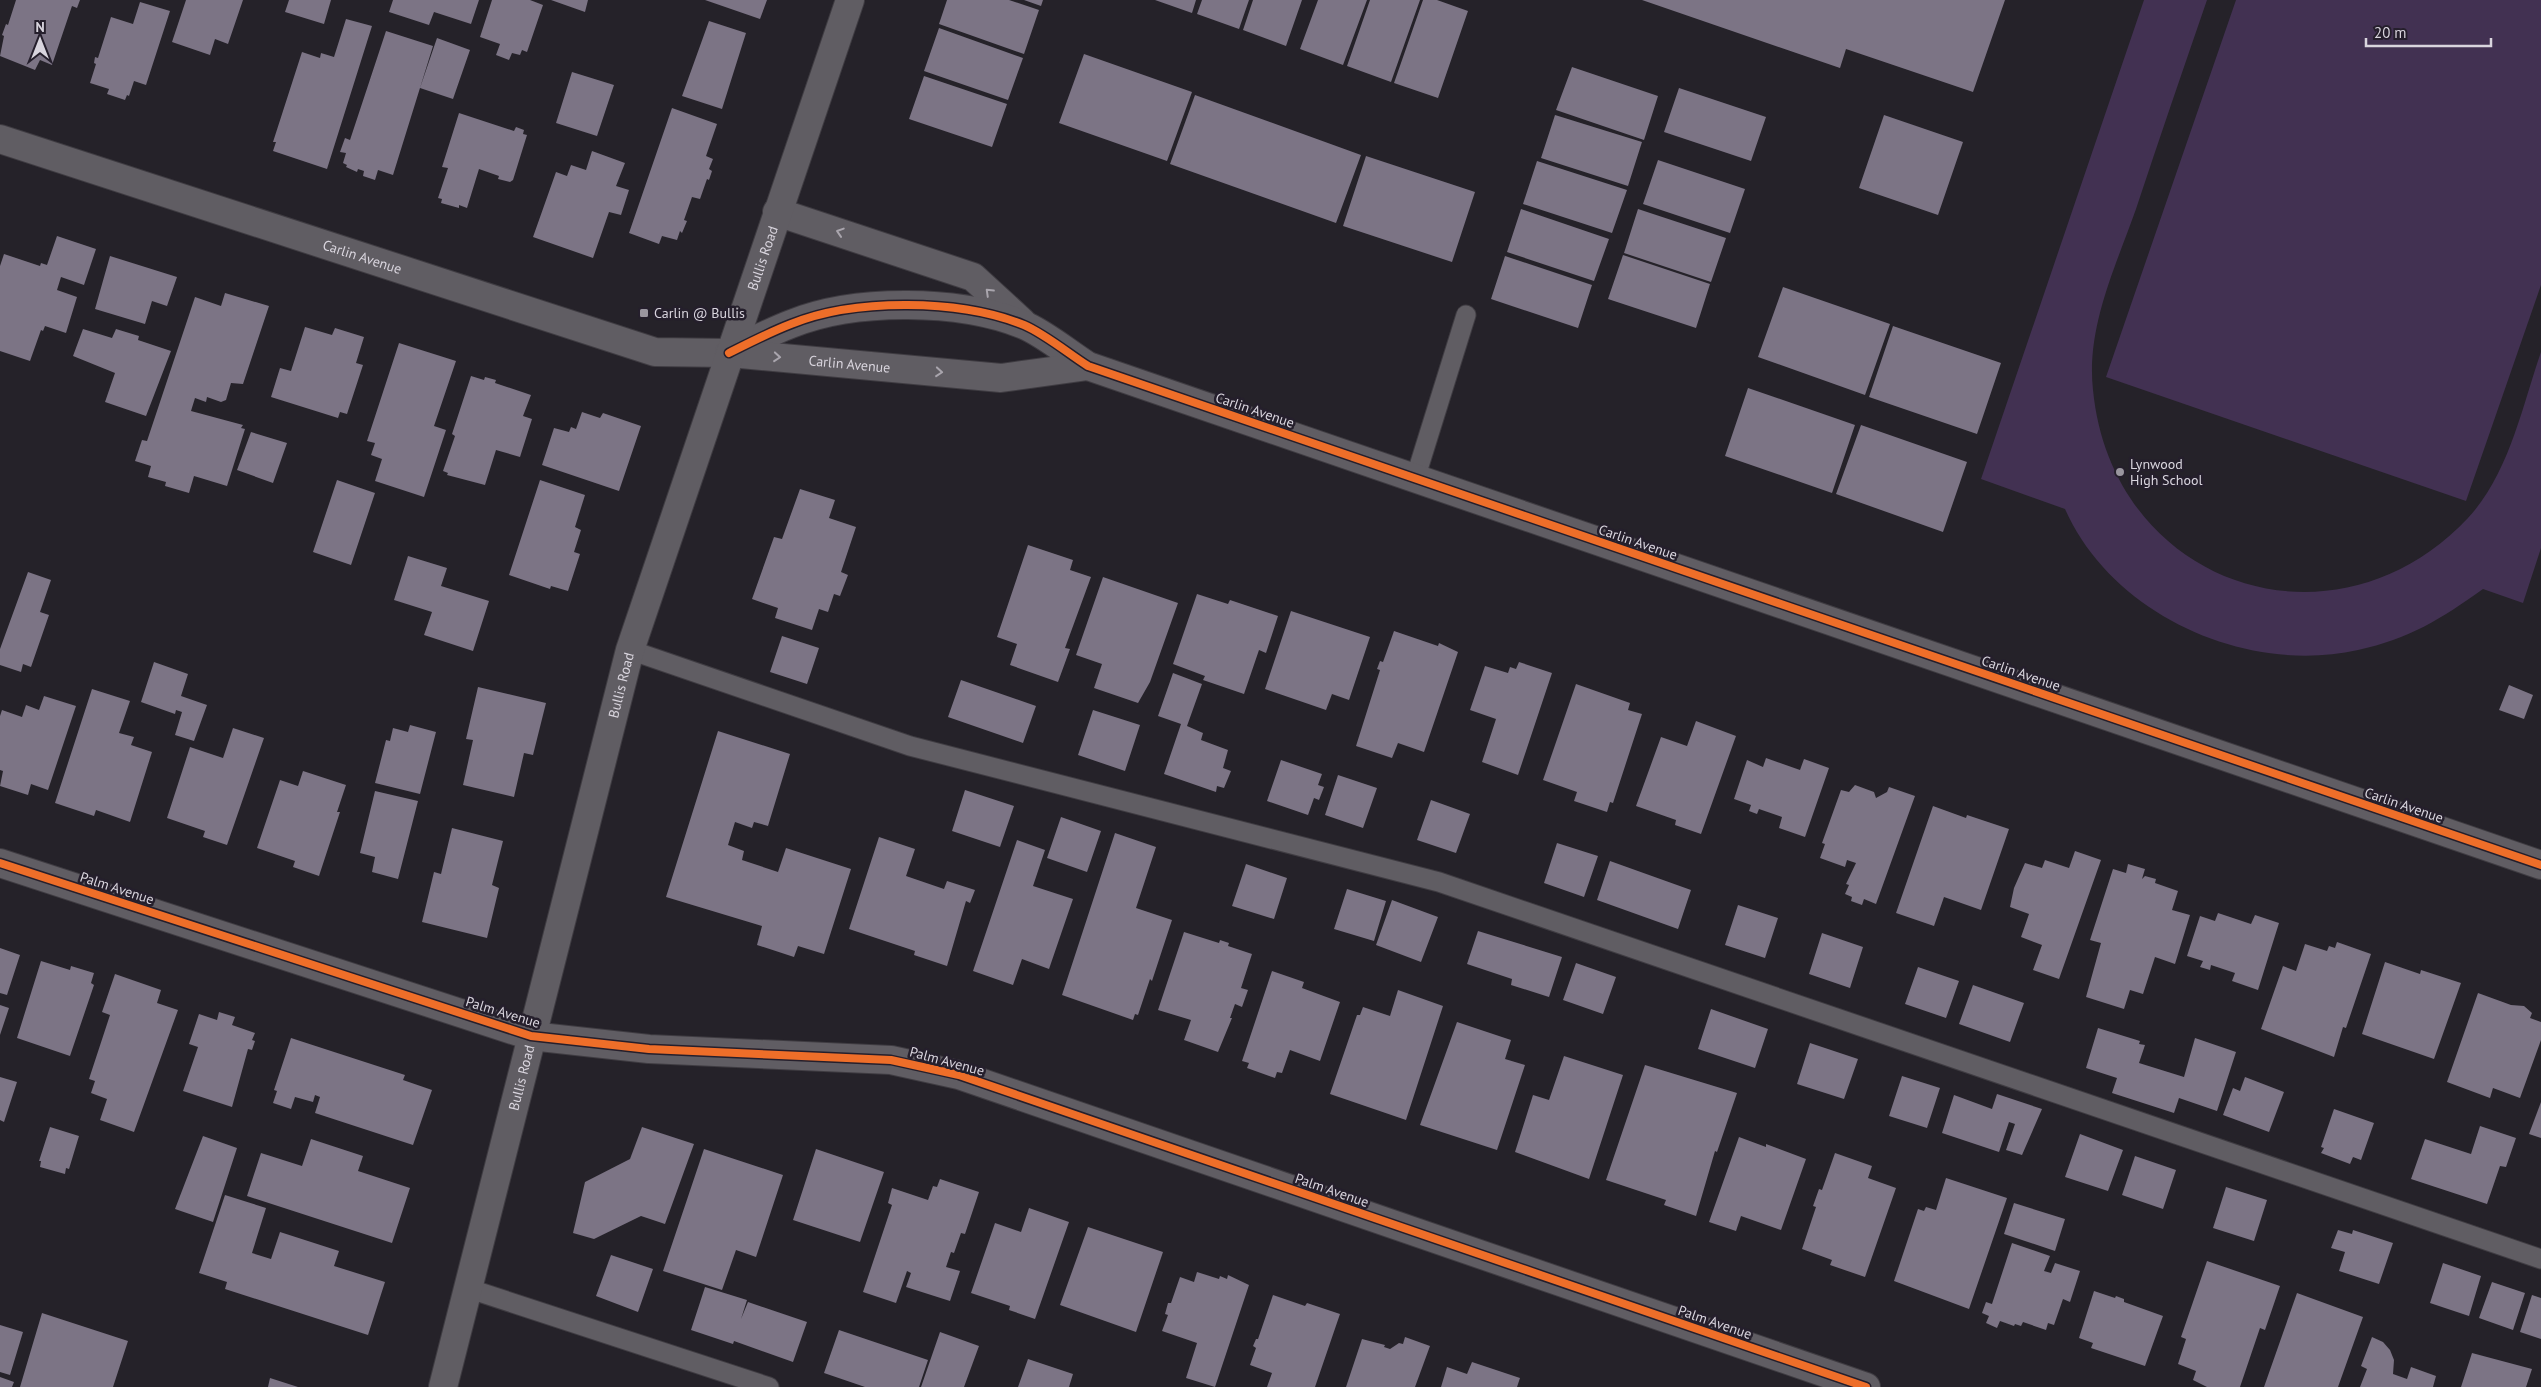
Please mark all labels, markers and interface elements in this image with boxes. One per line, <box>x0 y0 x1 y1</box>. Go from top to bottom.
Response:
north arrow <box>15 15 65 65</box>
scale bar <box>2366 15 2491 47</box>
text: N <box>35 18 45 36</box>
text: 20 m <box>2374 23 2407 42</box>
street label: Bullis Road <box>743 224 782 293</box>
one-way arrow <box>836 228 844 238</box>
street label: Carlin Avenue <box>321 236 404 278</box>
one-way arrow <box>986 288 995 297</box>
place label: Carlin @ Bullis <box>654 304 745 322</box>
marker: Carlin @ Bullis <box>638 307 650 319</box>
street label: Carlin Avenue <box>808 351 891 377</box>
one-way arrow <box>774 352 782 363</box>
one-way arrow <box>935 367 943 378</box>
street label: Carlin Avenue <box>1213 388 1297 432</box>
place label: Lynwood High School <box>2130 455 2203 489</box>
marker: Lynwood High School <box>2114 466 2126 478</box>
street label: Carlin Avenue <box>1596 520 1680 564</box>
street label: Bullis Road <box>604 651 638 720</box>
street label: Carlin Avenue <box>1979 651 2063 695</box>
street label: Carlin Avenue <box>2362 783 2446 827</box>
street label: Palm Avenue <box>78 868 156 908</box>
street label: Palm Avenue <box>464 992 542 1032</box>
street label: Palm Avenue <box>908 1042 986 1080</box>
street label: Bullis Road <box>504 1043 538 1112</box>
street label: Palm Avenue <box>1293 1169 1371 1211</box>
street label: Palm Avenue <box>1676 1301 1754 1343</box>

